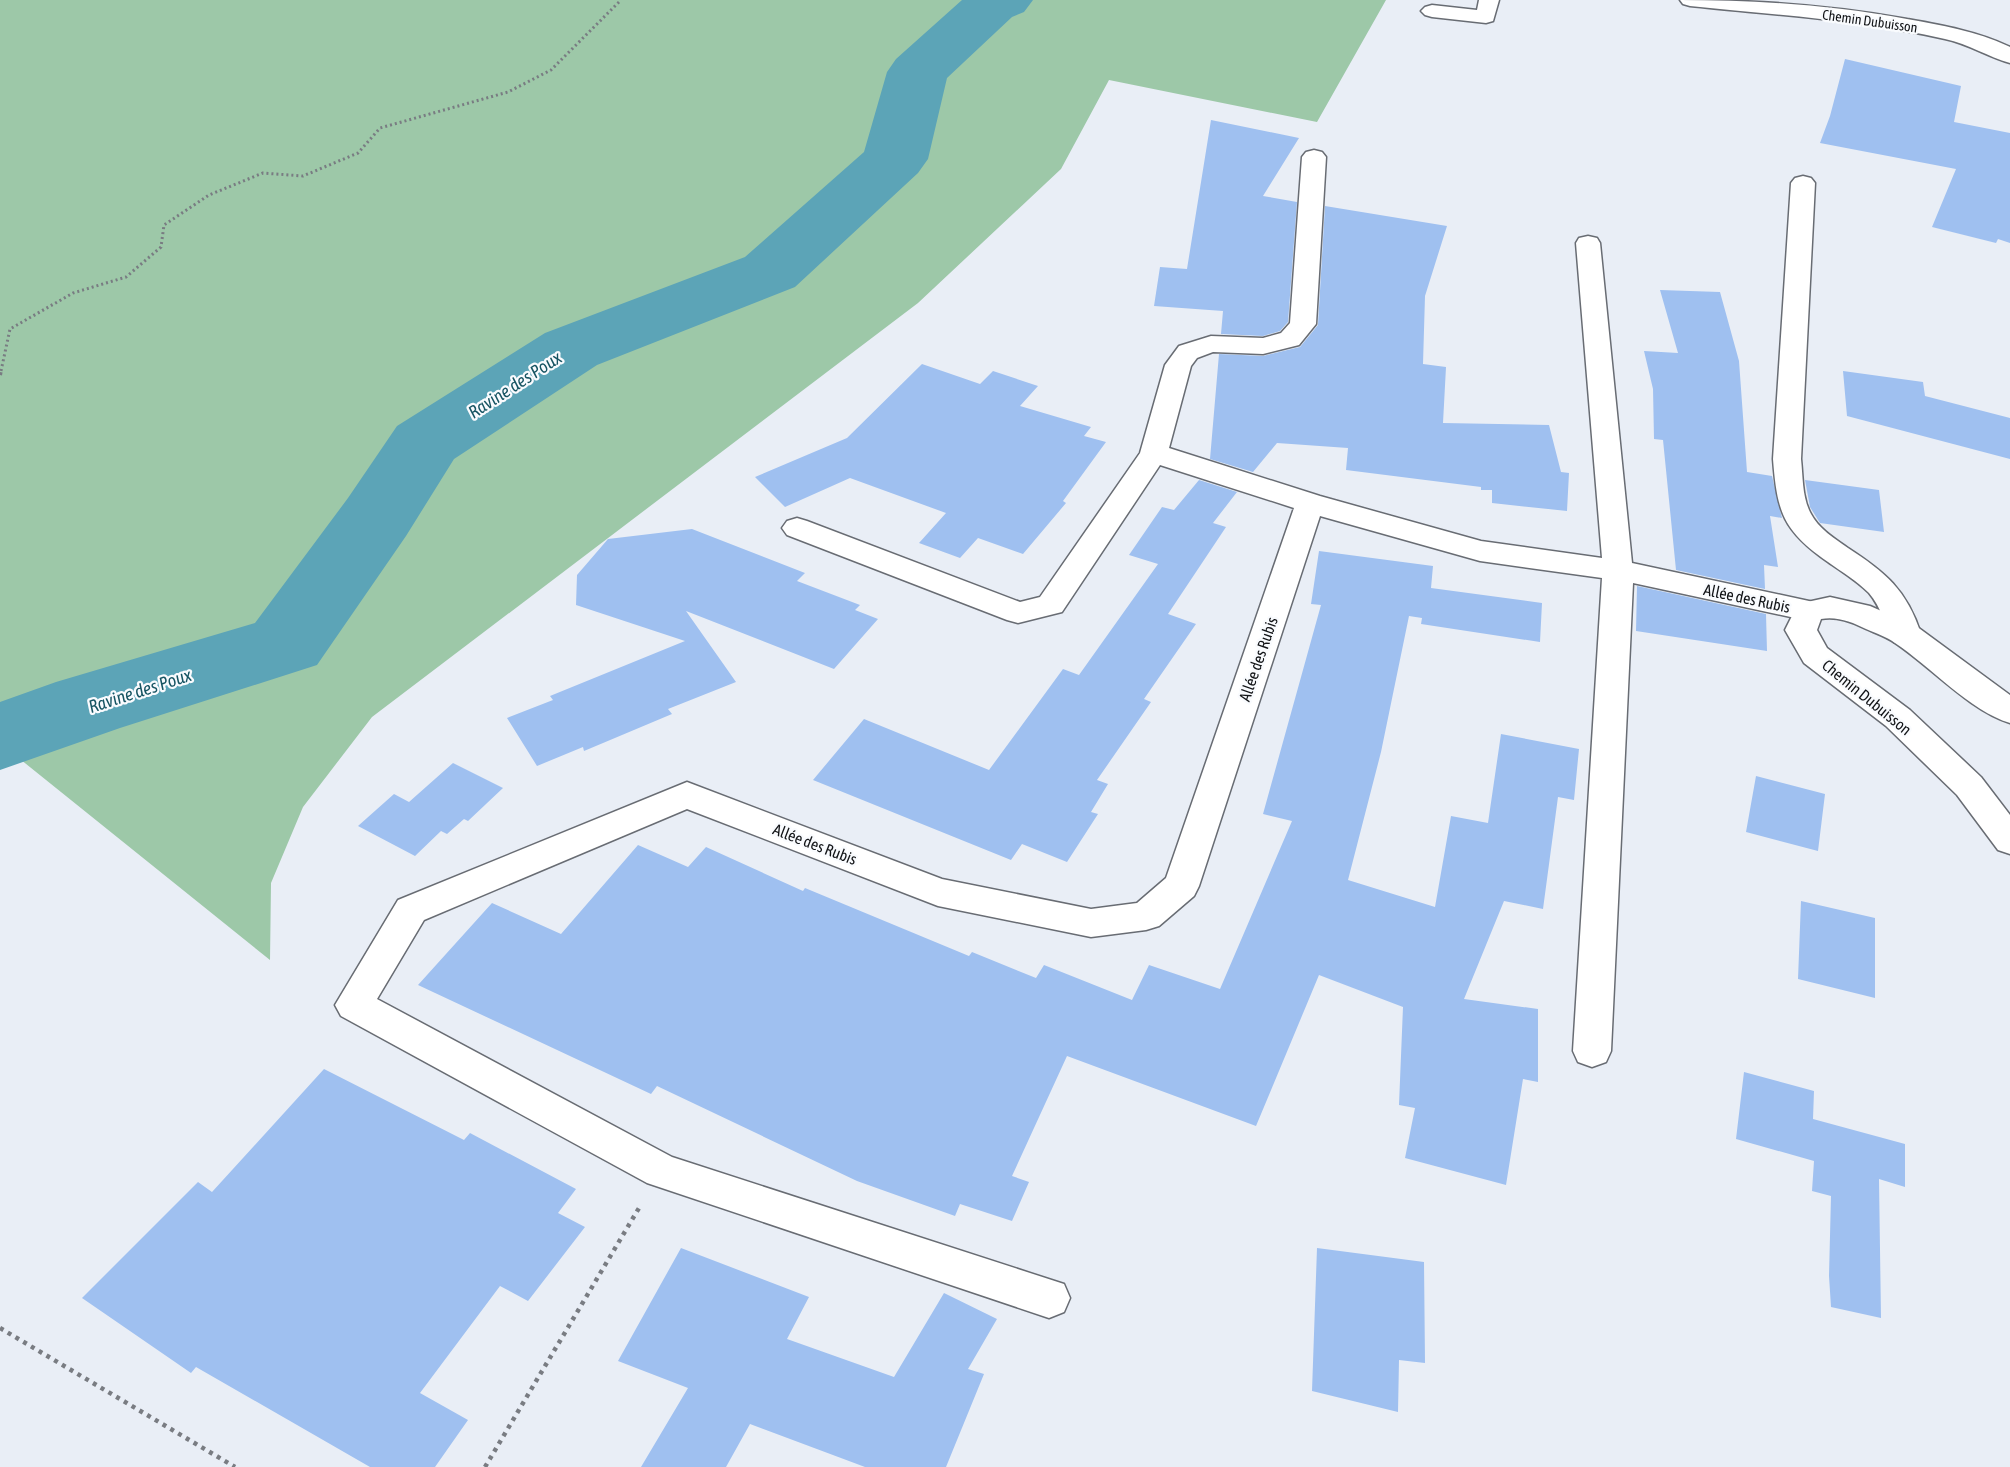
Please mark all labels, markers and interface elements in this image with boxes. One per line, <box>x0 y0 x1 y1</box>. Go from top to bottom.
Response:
street label: Chemin Dubuisson <box>1821 6 1919 36</box>
water label: Ravine des Poux <box>464 346 566 422</box>
street label: Allée des Rubis <box>1702 580 1792 616</box>
street label: Allée des Rubis <box>1235 614 1281 704</box>
street label: Chemin Dubuisson <box>1819 656 1915 738</box>
water label: Ravine des Poux <box>86 664 195 717</box>
street label: Allée des Rubis <box>771 820 860 868</box>

